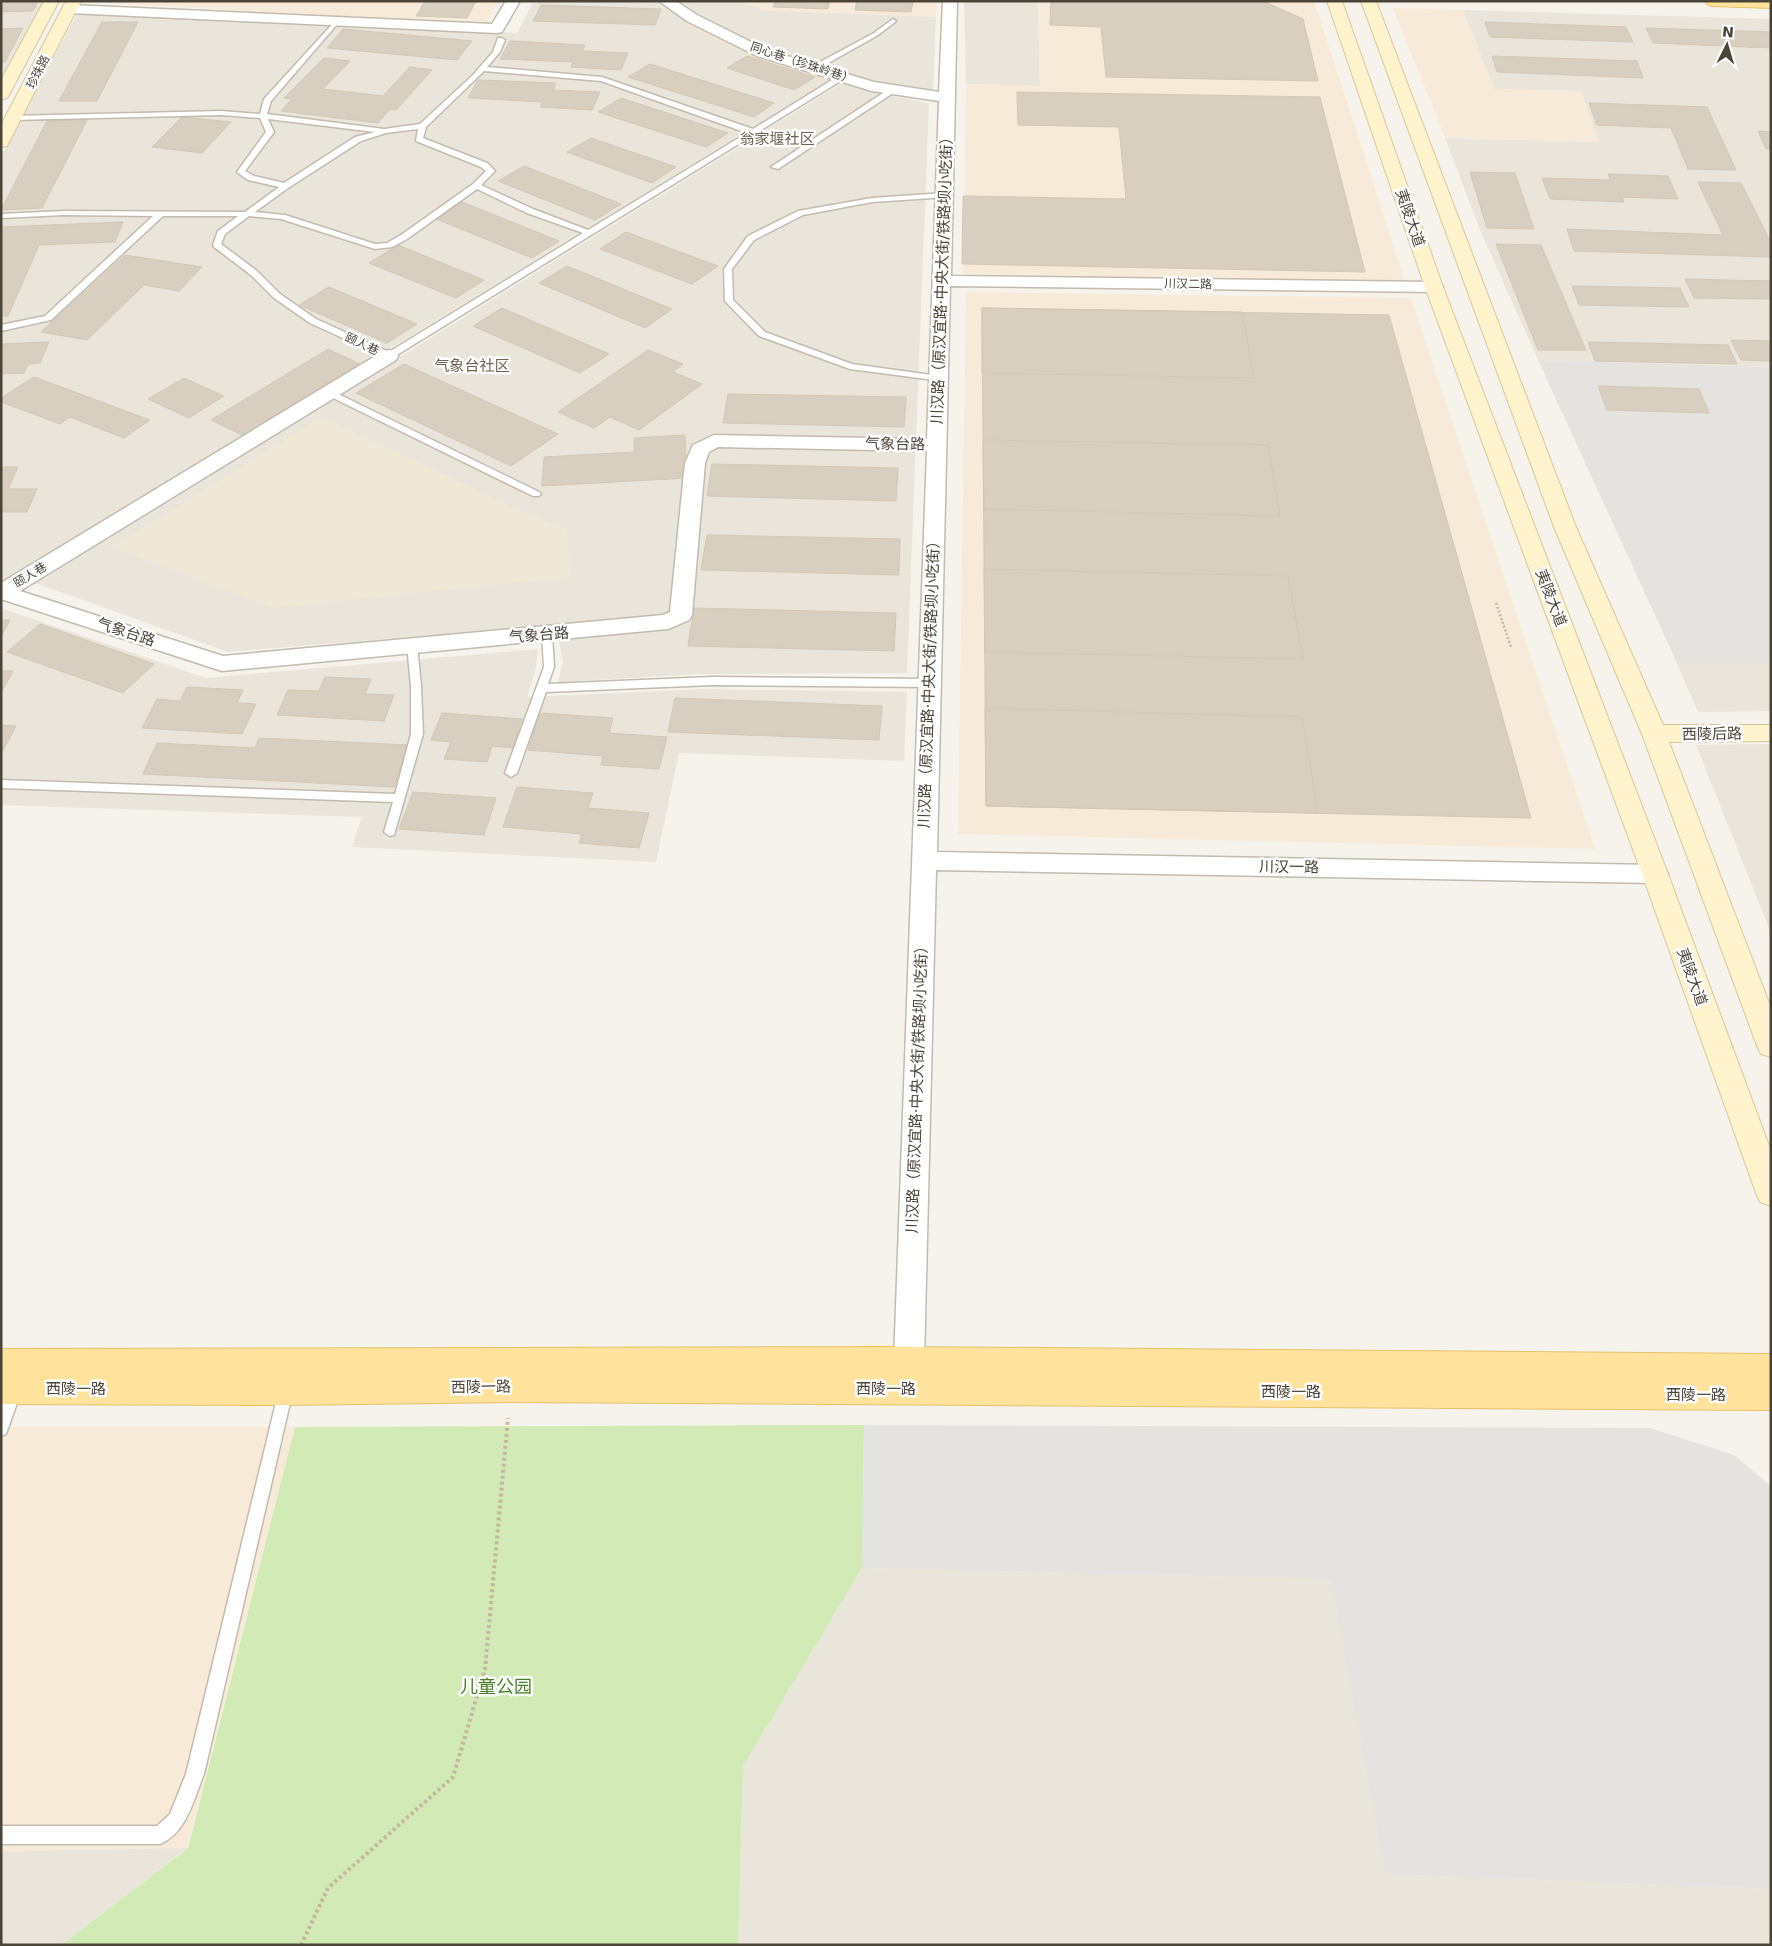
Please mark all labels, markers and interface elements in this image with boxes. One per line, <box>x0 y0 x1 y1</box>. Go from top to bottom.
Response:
north arrow <box>1702 20 1752 70</box>
text: N <box>1722 24 1735 41</box>
street label: 同心巷（珍珠岭巷） <box>748 40 856 86</box>
street label: 珍珠路 <box>24 53 52 91</box>
street label: 川汉路（原汉宜路·中央大街/铁路坝小吃街） <box>928 129 956 425</box>
district label: 翁家堰社区 <box>739 130 815 148</box>
street label: 夷陵大道 <box>1392 187 1428 249</box>
street label: 川汉二路 <box>1164 277 1212 291</box>
street label: 颐人巷 <box>343 330 381 358</box>
district label: 气象台社区 <box>434 357 510 375</box>
street label: 气象台路 <box>865 434 925 454</box>
street label: 川汉路（原汉宜路·中央大街/铁路坝小吃街） <box>915 533 943 829</box>
street label: 颐人巷 <box>11 560 49 590</box>
street label: 夷陵大道 <box>1532 567 1570 629</box>
street label: 气象台路 <box>95 614 157 650</box>
street label: 气象台路 <box>508 623 570 647</box>
street label: 西陵后路 <box>1682 724 1742 744</box>
street label: 川汉一路 <box>1259 857 1319 877</box>
street label: 川汉路（原汉宜路·中央大街/铁路坝小吃街） <box>903 938 931 1234</box>
street label: 夷陵大道 <box>1673 946 1711 1008</box>
street label: 西陵一路 <box>451 1377 511 1397</box>
street label: 西陵一路 <box>46 1380 106 1398</box>
street label: 西陵一路 <box>856 1380 916 1398</box>
street label: 西陵一路 <box>1261 1383 1321 1401</box>
street label: 西陵一路 <box>1666 1386 1726 1404</box>
park label: 儿童公园 <box>460 1676 532 1697</box>

